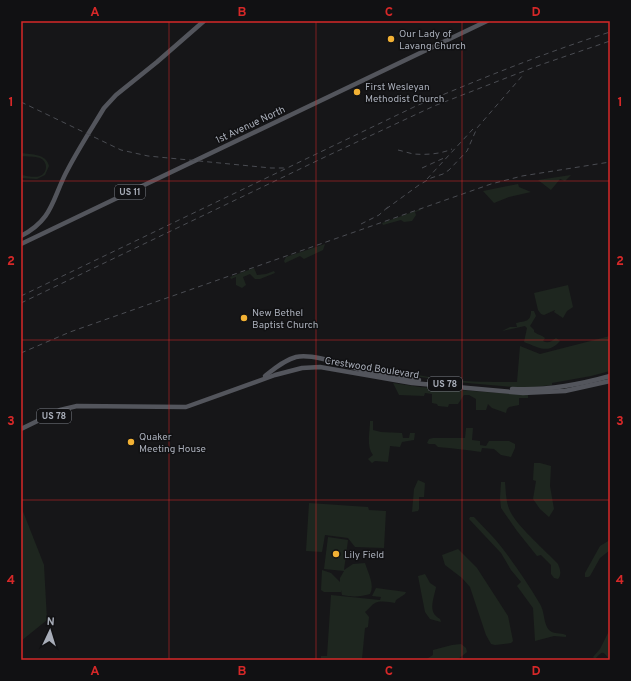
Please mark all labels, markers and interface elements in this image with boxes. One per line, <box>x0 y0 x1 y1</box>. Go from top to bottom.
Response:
text: A <box>90 5 100 21</box>
text: B <box>238 5 247 21</box>
text: C <box>385 5 393 21</box>
text: D <box>531 5 541 21</box>
place label: Our Lady of Lavang Church <box>399 28 466 53</box>
marker: Our Lady of Lavang Church <box>386 34 396 44</box>
place label: First Wesleyan Methodist Church <box>365 81 444 106</box>
marker: First Wesleyan Methodist Church <box>352 87 362 97</box>
text: 1 <box>8 95 14 111</box>
text: 1 <box>617 95 623 111</box>
street label: 1st Avenue North <box>214 104 288 147</box>
road number: US 11 <box>115 185 145 199</box>
text: 2 <box>7 254 15 270</box>
text: 2 <box>616 254 624 270</box>
place label: New Bethel Baptist Church <box>252 307 319 332</box>
marker: New Bethel Baptist Church <box>239 313 249 323</box>
street label: Crestwood Boulevard <box>324 355 420 382</box>
road number: US 78 <box>428 377 462 391</box>
road number: US 78 <box>37 409 71 423</box>
text: 3 <box>7 414 15 430</box>
text: 3 <box>616 414 624 430</box>
place label: Quaker Meeting House <box>139 431 206 456</box>
marker: Quaker Meeting House <box>126 437 136 447</box>
marker: Lily Field <box>331 549 341 559</box>
place label: Lily Field <box>344 549 384 562</box>
text: 4 <box>7 573 15 589</box>
text: 4 <box>616 573 624 589</box>
north arrow <box>30 611 70 651</box>
text: N <box>46 615 55 629</box>
text: A <box>90 664 100 680</box>
text: B <box>238 664 247 680</box>
text: C <box>385 664 393 680</box>
text: D <box>531 664 541 680</box>

